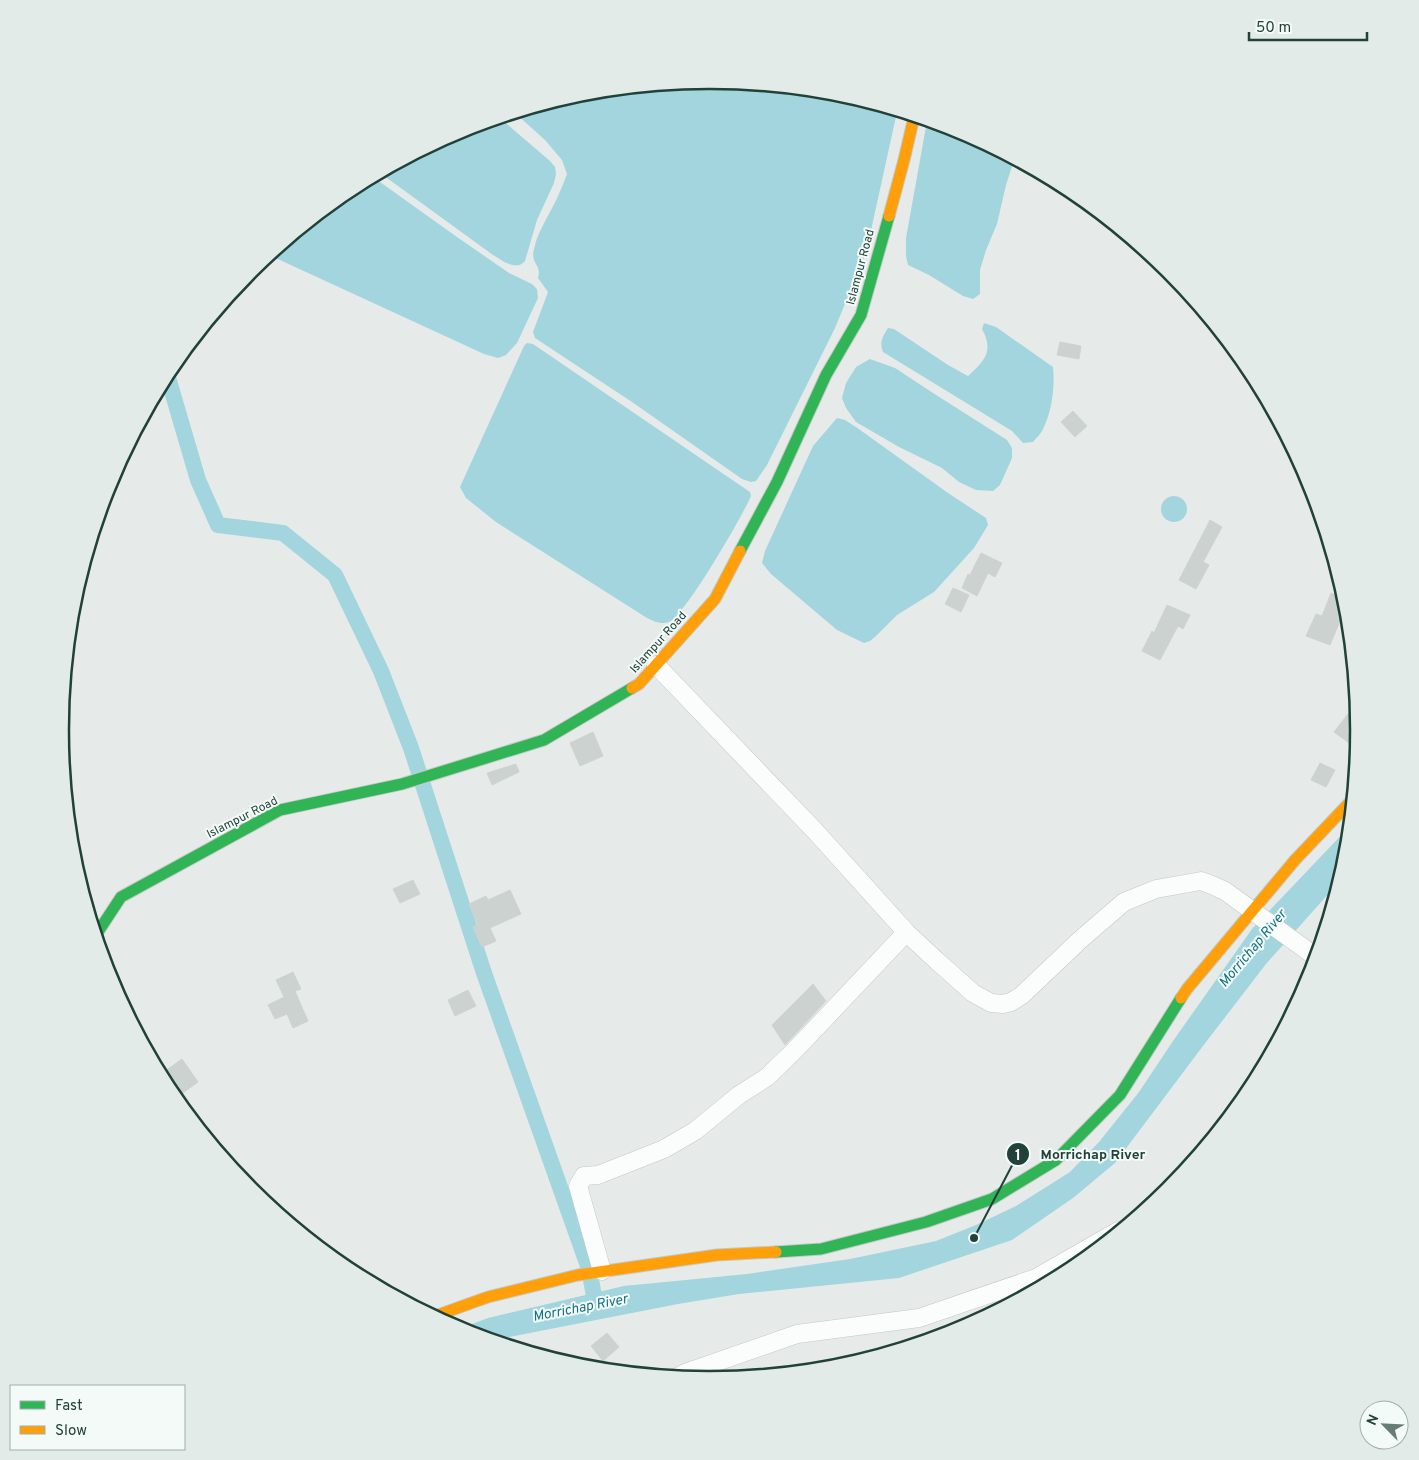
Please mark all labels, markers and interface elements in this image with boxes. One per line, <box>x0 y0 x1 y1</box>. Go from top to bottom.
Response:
scale bar <box>1249 10 1366 42</box>
text: 50 m <box>1256 19 1291 38</box>
street label: Islampur Road <box>843 228 879 307</box>
street label: Islampur Road <box>627 608 691 677</box>
street label: Islampur Road <box>204 793 281 843</box>
water label: Morrichap River <box>1216 905 1292 991</box>
callout: Morrichap River <box>1006 1140 1155 1169</box>
text: 1 <box>1015 1147 1021 1166</box>
text: Morrichap River <box>1041 1147 1146 1164</box>
water label: Morrichap River <box>531 1291 631 1326</box>
legend <box>10 1385 185 1450</box>
text: Fast <box>55 1397 83 1416</box>
north arrow <box>1359 1400 1409 1450</box>
text: N <box>1364 1412 1383 1428</box>
text: Slow <box>55 1422 87 1441</box>

